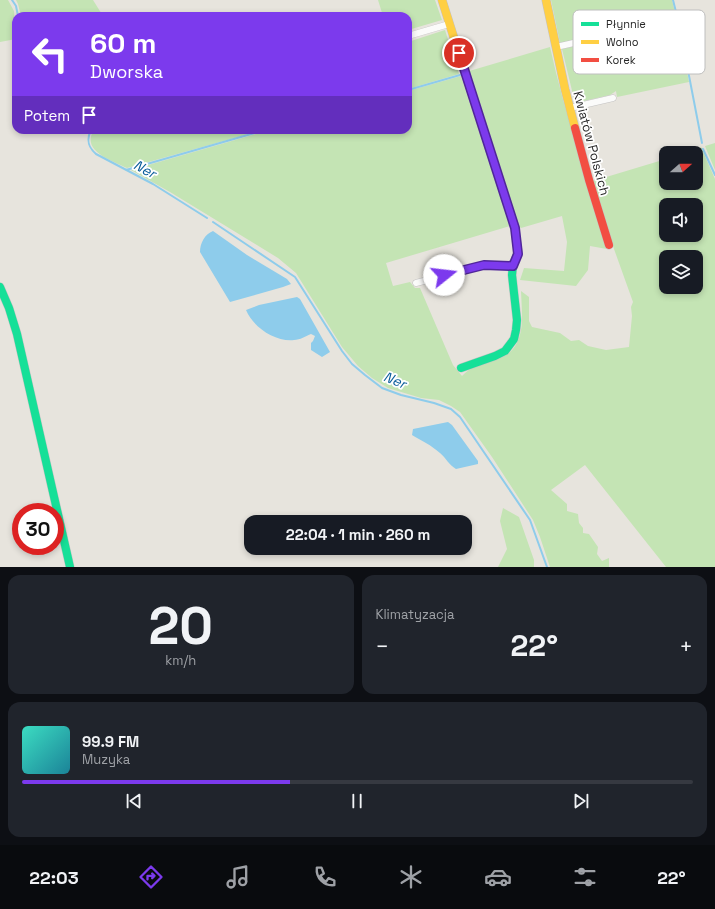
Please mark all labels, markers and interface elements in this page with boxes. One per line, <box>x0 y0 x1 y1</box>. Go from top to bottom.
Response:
legend <box>573 10 705 74</box>
text: Płynnie <box>606 17 646 31</box>
text: 60 m <box>90 25 156 61</box>
icon: left <box>24 28 76 80</box>
text: Wolno <box>606 35 639 49</box>
pin <box>442 36 476 70</box>
icon: arrive <box>448 42 470 64</box>
text: Korek <box>606 53 636 67</box>
text: Dworska <box>90 60 163 83</box>
street label: Kwiatów Polskich <box>569 89 614 197</box>
icon: arrive <box>78 104 100 126</box>
text: Potem <box>24 106 70 125</box>
north arrow <box>659 146 703 190</box>
map controls <box>659 146 703 294</box>
water label: Ner <box>131 156 161 183</box>
button: sound <box>659 198 703 242</box>
button: layers <box>659 250 703 294</box>
position arrow <box>423 254 465 296</box>
water label: Ner <box>381 367 411 393</box>
speed limit sign: 30 <box>12 503 64 555</box>
text: 22:04 · 1 min · 260 m <box>286 525 430 544</box>
text: 20 <box>148 593 213 659</box>
text: Klimatyzacja <box>376 606 454 623</box>
text: 22° <box>511 626 558 665</box>
text: − <box>376 632 389 660</box>
text: + <box>679 632 693 660</box>
text: km/h <box>165 652 196 669</box>
text: 99.9 FM <box>82 732 139 751</box>
text: Muzyka <box>82 751 130 768</box>
icon: previous <box>123 790 145 812</box>
icon: pause <box>346 790 368 812</box>
icon: next <box>570 790 592 812</box>
icon: directions <box>137 863 165 891</box>
icon: music <box>224 863 252 891</box>
icon: phone <box>311 863 339 891</box>
icon: climate <box>397 863 425 891</box>
icon: car <box>484 863 512 891</box>
icon: filters <box>571 863 599 891</box>
text: 22:03 <box>29 866 79 889</box>
text: 22° <box>657 866 686 889</box>

